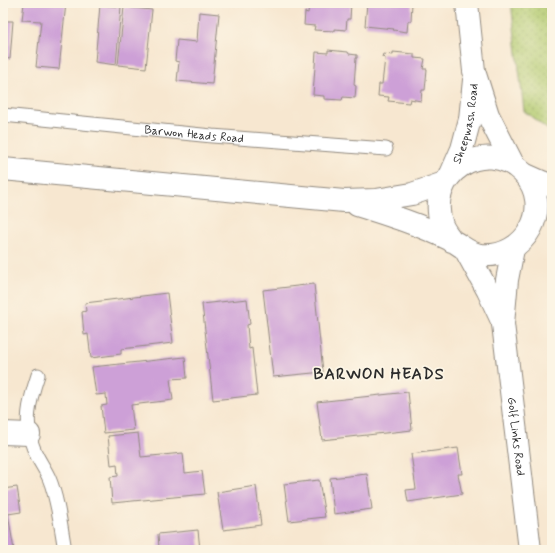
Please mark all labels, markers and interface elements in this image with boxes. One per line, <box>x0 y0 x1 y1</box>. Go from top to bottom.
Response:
street label: Sheepwash Road <box>449 83 483 167</box>
street label: Barwon Heads Road <box>144 122 244 147</box>
district label: BARWON HEADS <box>313 364 445 385</box>
street label: Golf Links Road <box>503 396 528 477</box>

